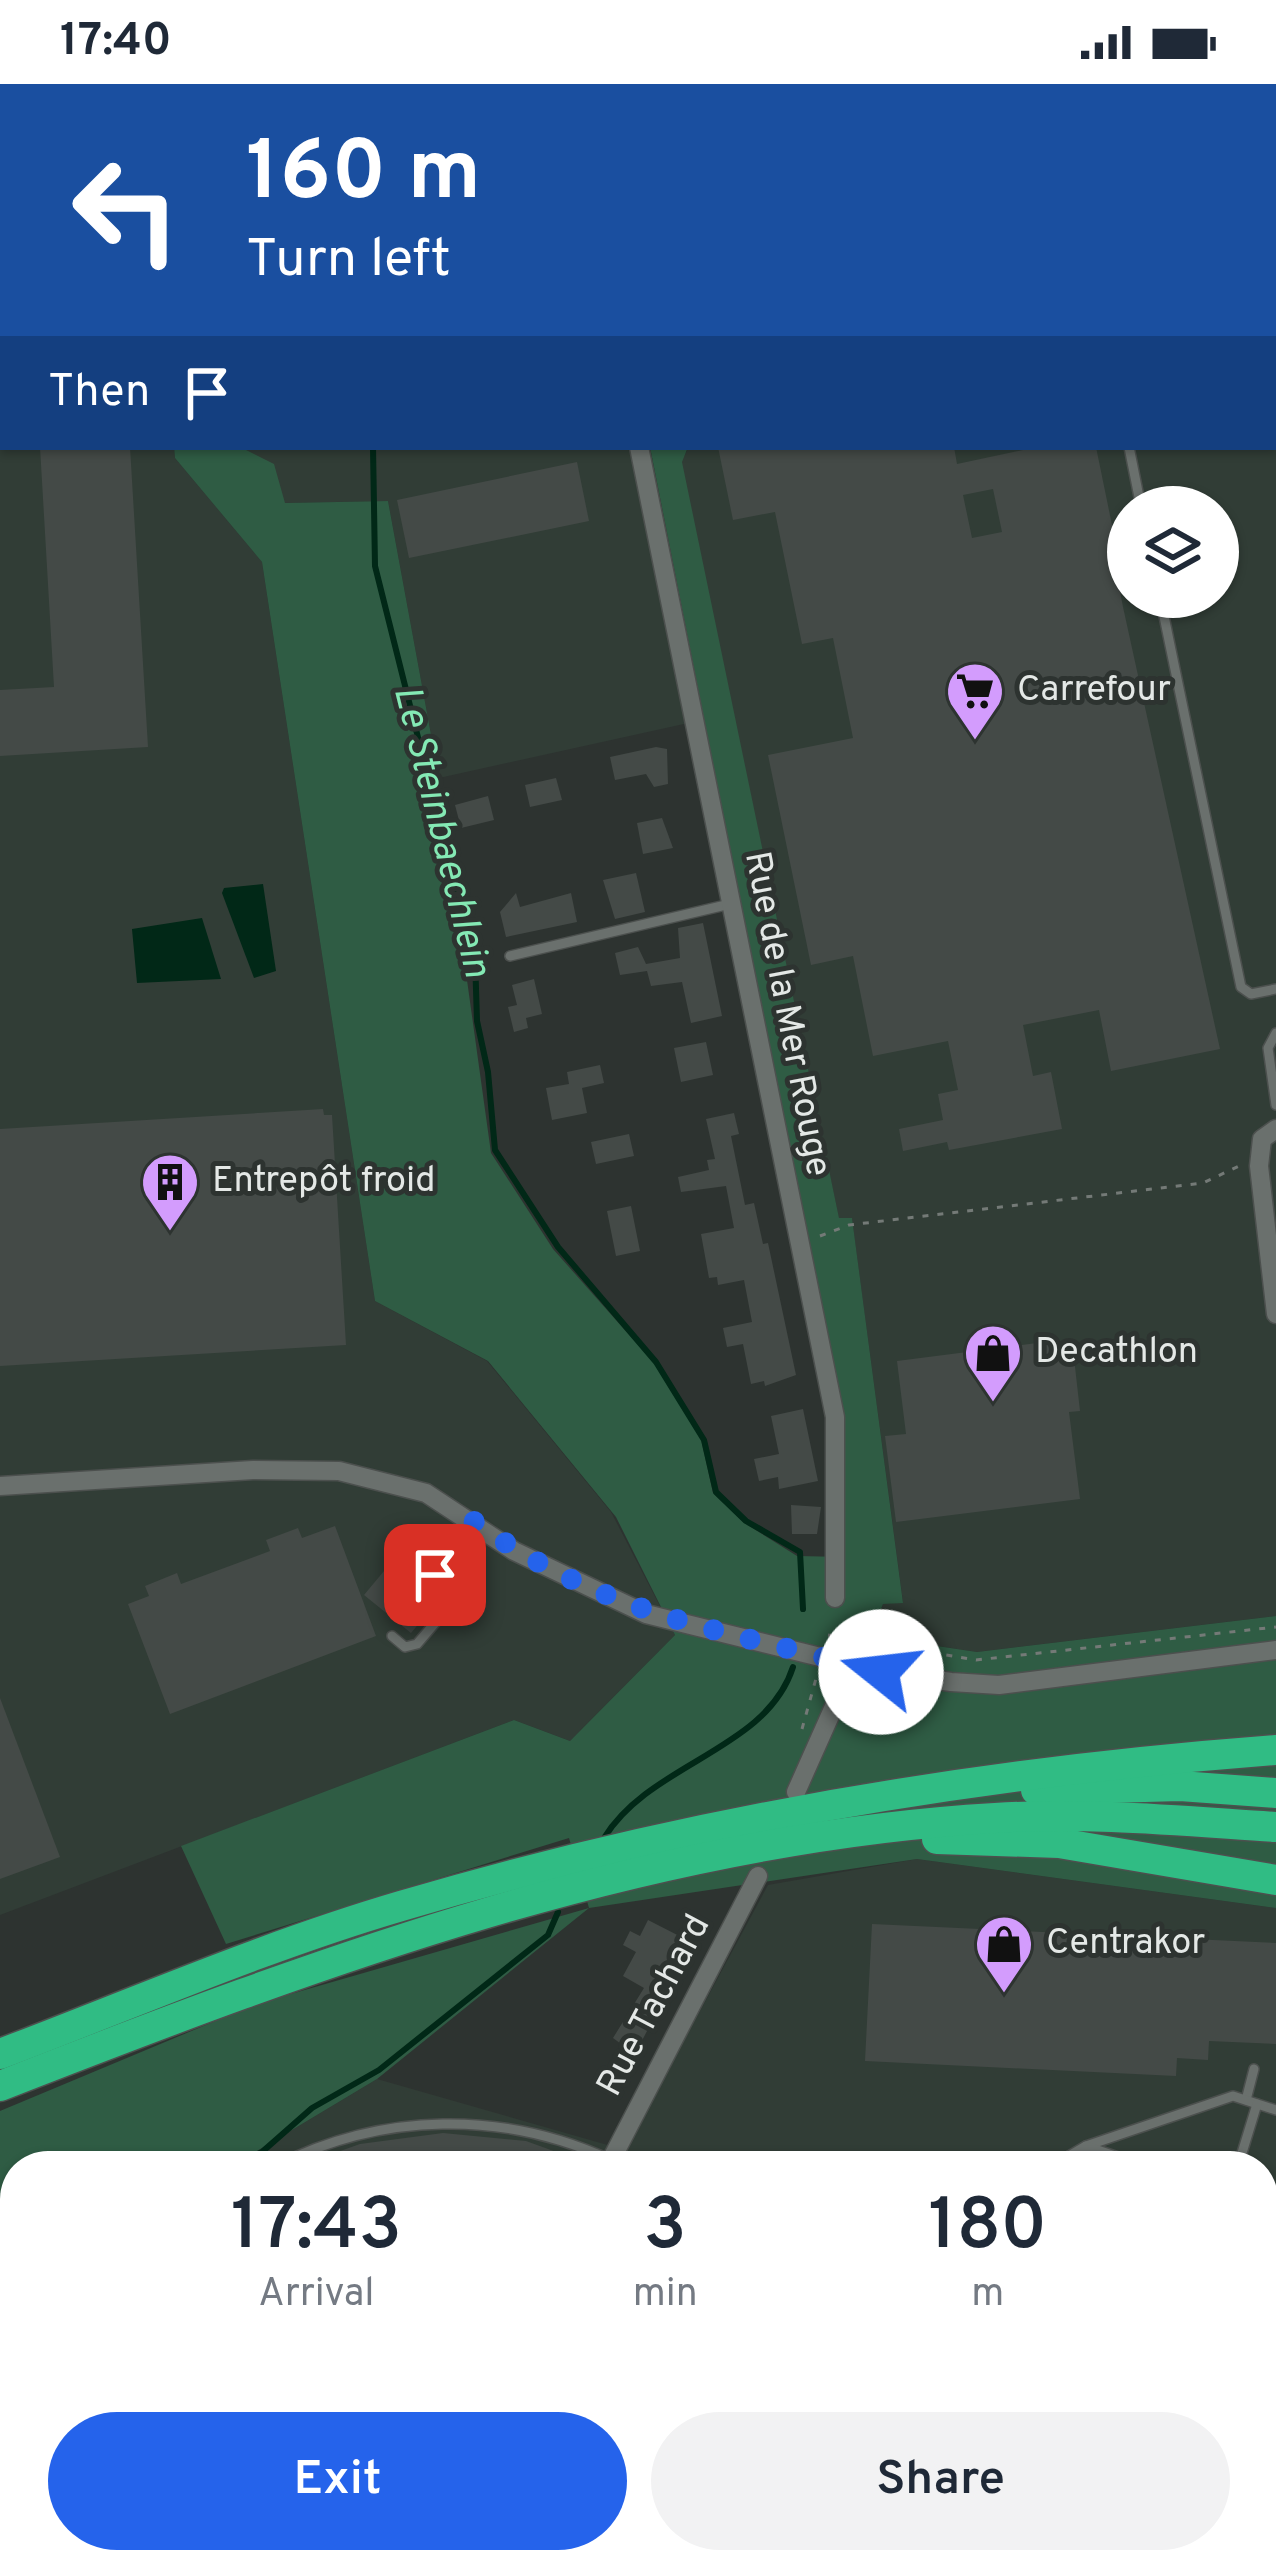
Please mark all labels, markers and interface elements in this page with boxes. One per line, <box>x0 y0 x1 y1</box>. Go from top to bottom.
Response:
text: 17:40 <box>60 14 172 71</box>
text: 160 m <box>246 123 481 229</box>
icon: left <box>48 132 204 288</box>
text: Turn left <box>246 227 451 296</box>
icon: arrive <box>174 360 240 426</box>
text: Then <box>48 365 150 422</box>
map controls <box>1107 486 1239 618</box>
button: layers <box>1107 486 1239 618</box>
supermarket icon: Carrefour <box>944 660 1006 742</box>
place label: Carrefour <box>1017 668 1171 714</box>
water label: Le Steinbaechlein <box>380 681 500 983</box>
street label: Rue de la Mer Rouge <box>732 848 840 1180</box>
building icon: Entrepôt froid <box>139 1151 201 1233</box>
place label: Entrepôt froid <box>212 1159 435 1205</box>
shop icon: Decathlon <box>962 1322 1024 1404</box>
place label: Decathlon <box>1035 1330 1198 1376</box>
pin <box>384 1524 486 1626</box>
icon: arrive <box>402 1542 468 1608</box>
position arrow <box>818 1609 944 1735</box>
street label: Rue Tachard <box>588 1907 722 2105</box>
shop icon: Centrakor <box>973 1913 1035 1995</box>
place label: Centrakor <box>1046 1921 1205 1967</box>
text: 17:43 <box>231 2183 402 2275</box>
text: 3 <box>644 2183 687 2275</box>
text: 180 <box>928 2183 1047 2275</box>
text: Arrival <box>258 2271 375 2320</box>
text: min <box>633 2271 698 2320</box>
text: m <box>971 2271 1004 2320</box>
button: Exit <box>48 2412 627 2550</box>
button: Share <box>651 2412 1230 2550</box>

